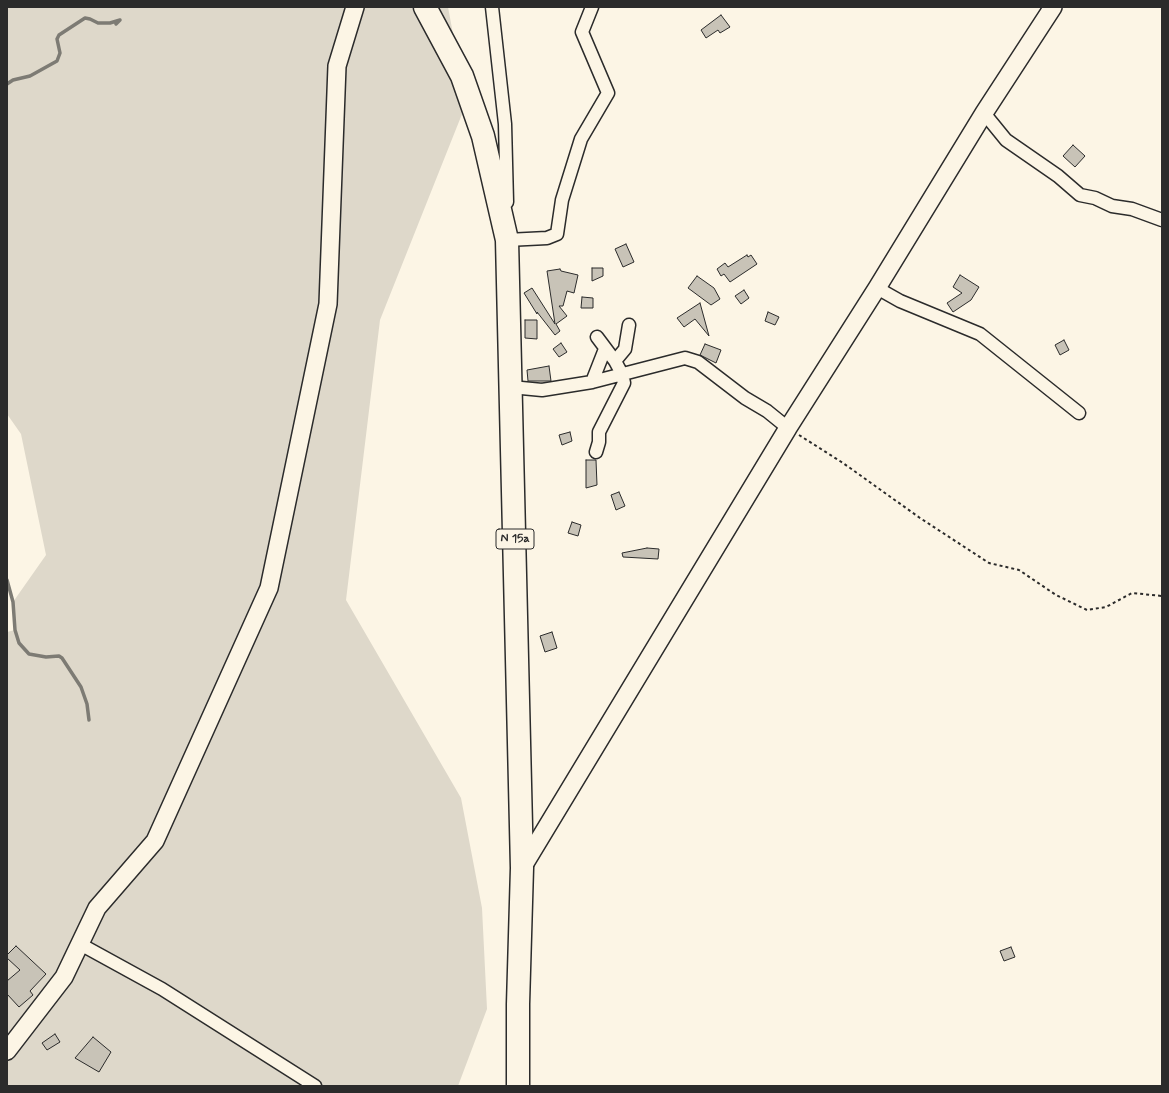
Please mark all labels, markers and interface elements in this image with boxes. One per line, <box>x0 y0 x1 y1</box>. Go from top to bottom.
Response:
road number: N 15a <box>496 529 534 549</box>

